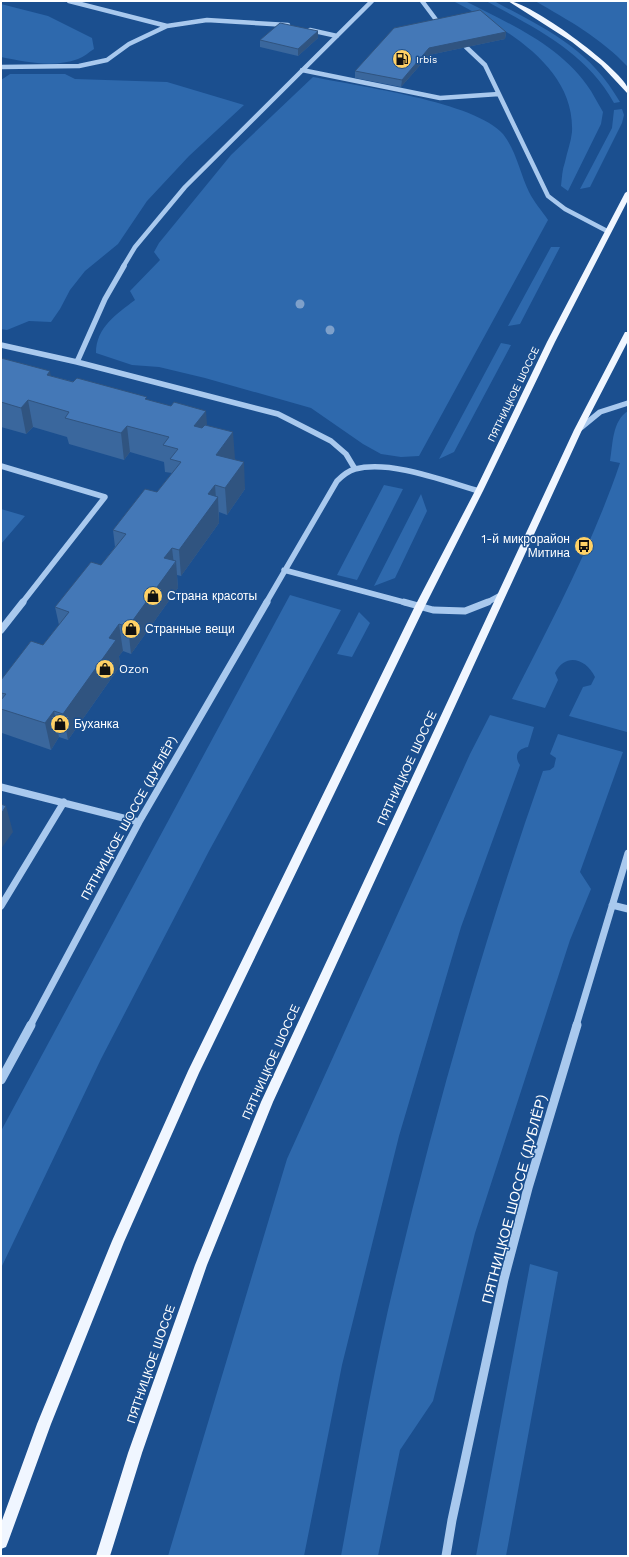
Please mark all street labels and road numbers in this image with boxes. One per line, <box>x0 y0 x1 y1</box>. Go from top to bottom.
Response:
street label: ПЯТНИЦКОЕ ШОССЕ <box>486 345 541 443</box>
street label: ПЯТНИЦКОЕ ШОССЕ <box>374 709 440 827</box>
street label: ПЯТНИЦКОЕ ШОССЕ (ДУБЛЁР) <box>78 734 180 902</box>
street label: ПЯТНИЦКОЕ ШОССЕ <box>239 1002 303 1122</box>
street label: ПЯТНИЦКОЕ ШОССЕ (ДУБЛЁР) <box>478 1093 550 1305</box>
street label: ПЯТНИЦКОЕ ШОССЕ <box>124 1303 178 1425</box>

